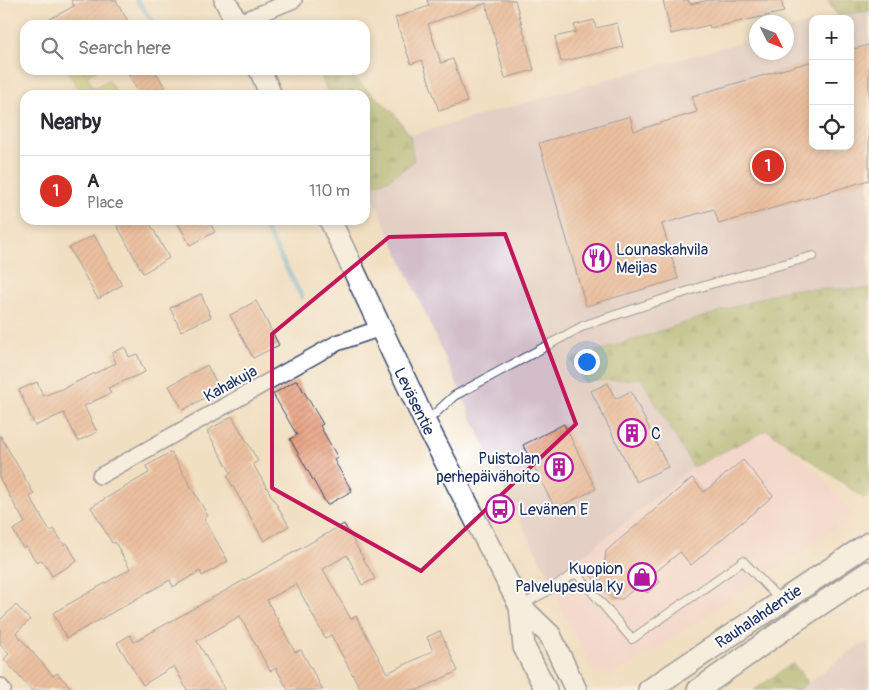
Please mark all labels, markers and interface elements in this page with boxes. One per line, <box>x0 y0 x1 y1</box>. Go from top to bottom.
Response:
north arrow <box>749 15 794 60</box>
map controls <box>809 15 854 150</box>
button: + <box>809 15 854 60</box>
search box <box>20 20 370 75</box>
icon: search <box>38 34 66 62</box>
text: Search here <box>78 36 171 60</box>
button: − <box>809 60 854 105</box>
button: locate <box>809 105 854 150</box>
text: Nearby <box>40 109 101 136</box>
pin: 1 <box>752 147 784 185</box>
text: A <box>87 169 99 193</box>
text: 1 <box>53 181 59 201</box>
text: 110 m <box>309 181 350 201</box>
text: Place <box>87 193 123 213</box>
place label: Lounaskahvila Meijas <box>616 240 708 278</box>
restaurant icon: Lounaskahvila Meijas <box>582 243 612 273</box>
your location <box>574 349 600 375</box>
street label: Kahakuja <box>200 361 261 407</box>
street label: Leväsentie <box>389 364 439 439</box>
building icon: C <box>617 418 647 448</box>
place label: C <box>651 424 661 444</box>
place label: Puistolan perhepäivähoito <box>436 449 540 487</box>
building icon: Puistolan perhepäivähoito <box>544 452 574 482</box>
bus stop icon: Levänen E <box>485 494 515 524</box>
place label: Levänen E <box>519 500 588 520</box>
place label: Kuopion Palvelupesula Ky <box>515 559 623 597</box>
shop icon: Kuopion Palvelupesula Ky <box>627 562 657 592</box>
street label: Rauhalahdentie <box>712 581 806 653</box>

